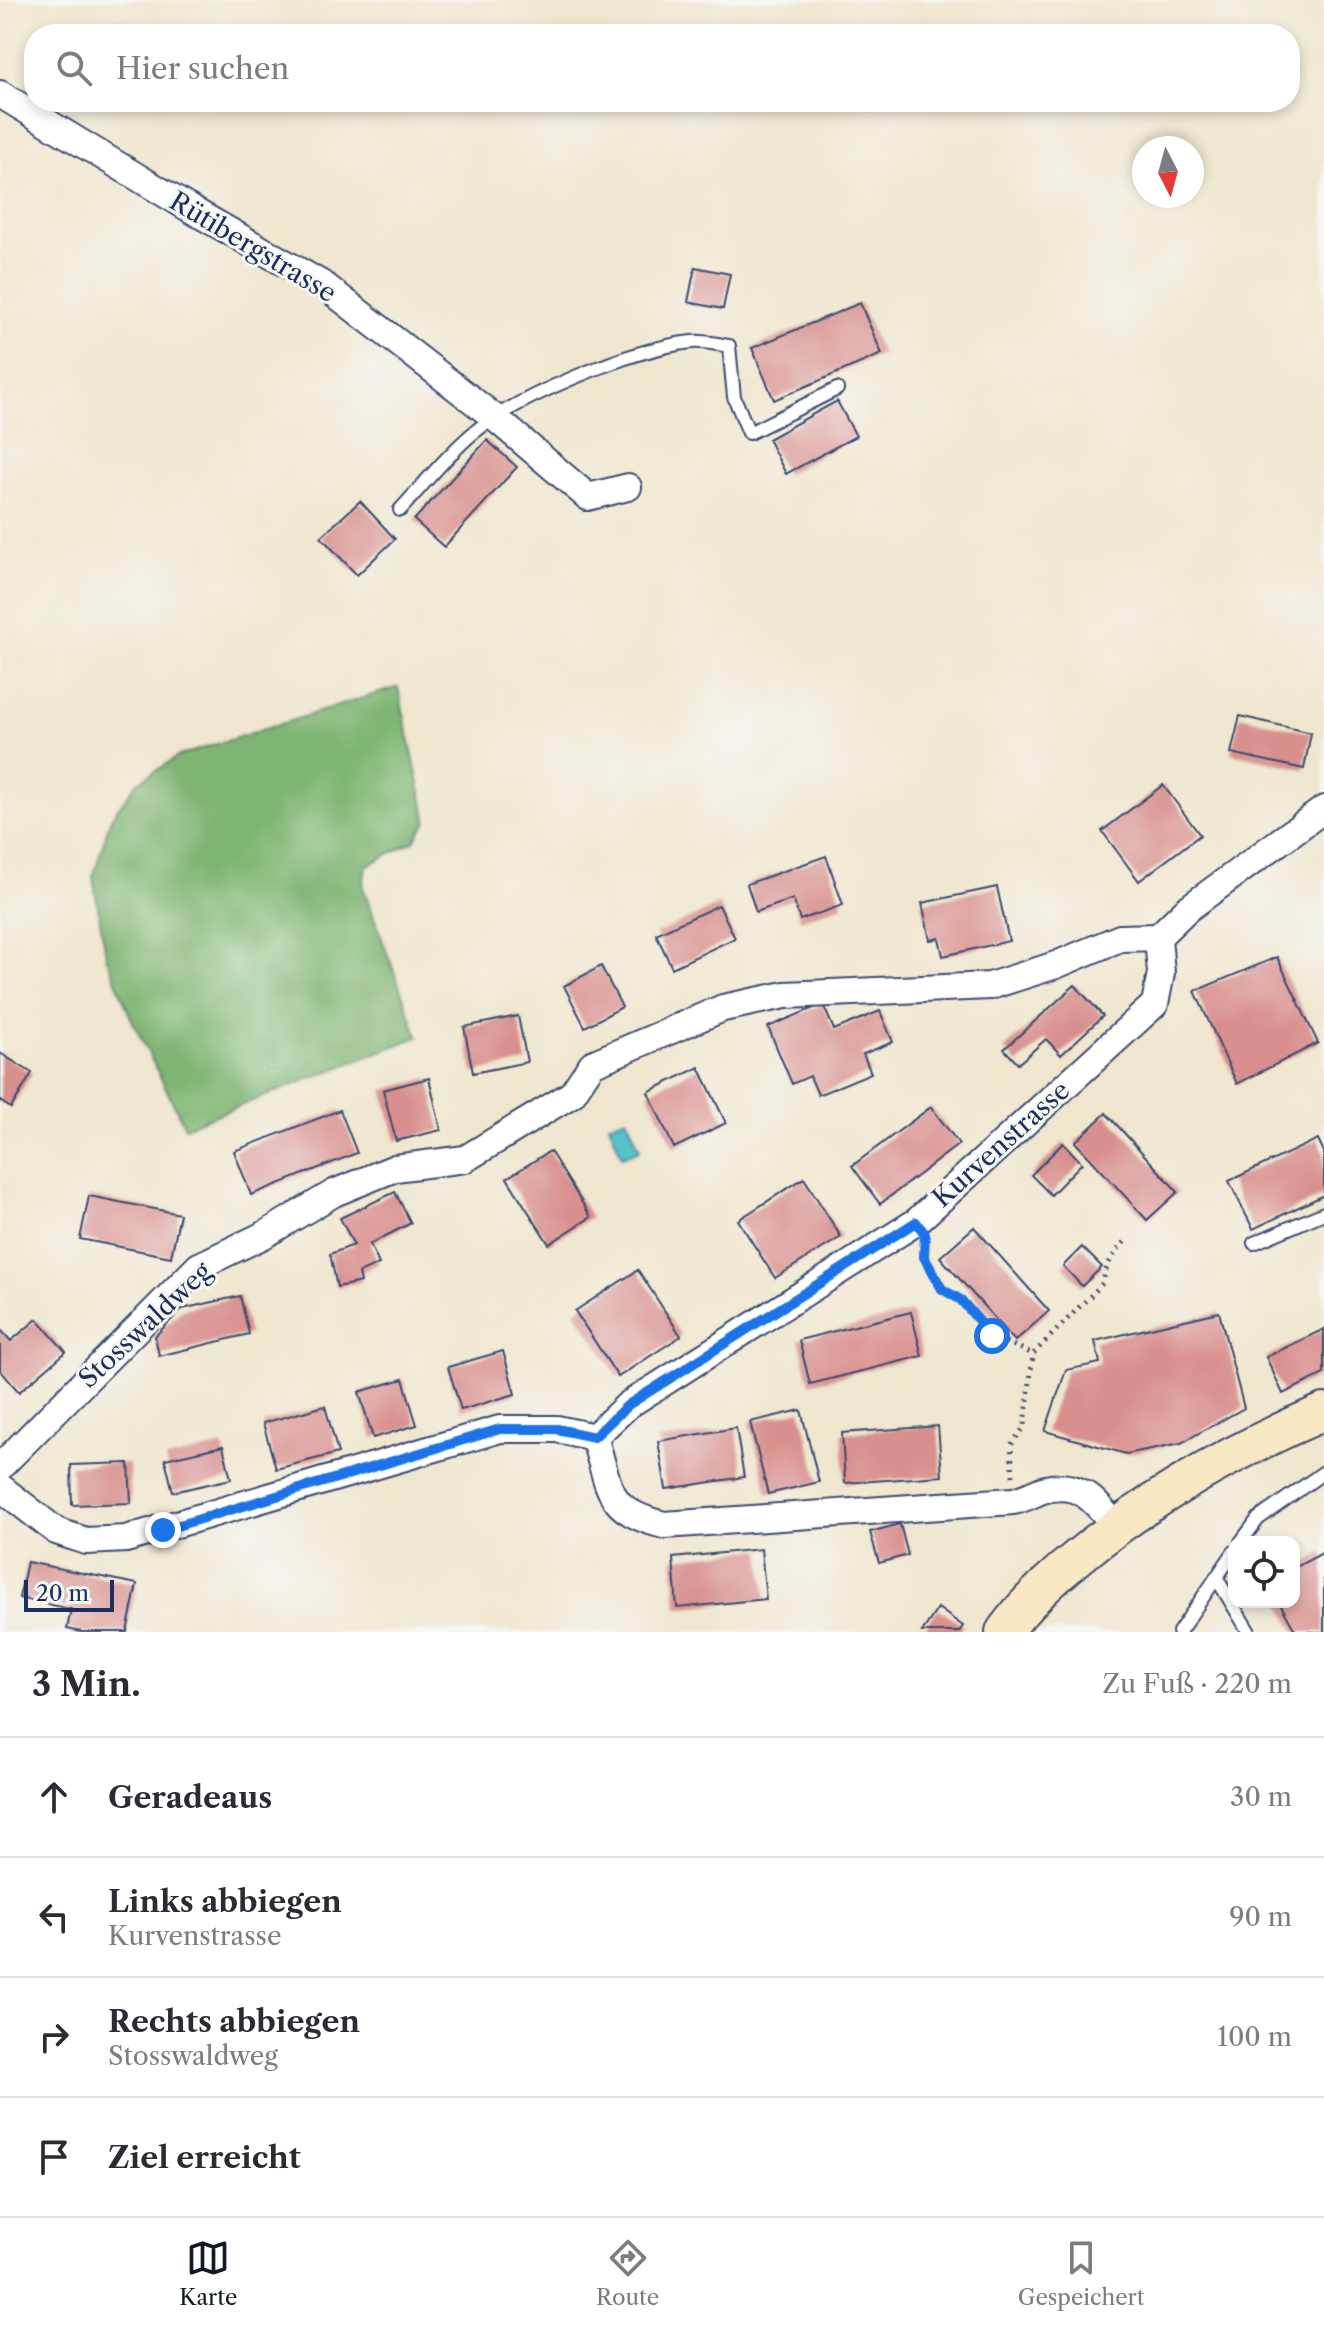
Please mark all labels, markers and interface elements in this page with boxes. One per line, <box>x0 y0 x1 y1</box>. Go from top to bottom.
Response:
search box <box>24 24 1300 112</box>
icon: search <box>52 46 96 90</box>
text: Hier suchen <box>116 50 289 87</box>
north arrow <box>1132 136 1204 208</box>
street label: Rütibergstrasse <box>164 185 342 309</box>
street label: Kurvenstrasse <box>926 1074 1076 1214</box>
street label: Stosswaldweg <box>72 1255 218 1395</box>
route start <box>974 1318 1010 1354</box>
route end <box>145 1512 181 1548</box>
map controls <box>1228 1536 1300 1608</box>
button: locate <box>1228 1536 1300 1608</box>
scale bar <box>24 1576 114 1612</box>
text: 20 m <box>36 1580 89 1607</box>
text: 3 Min. <box>32 1663 141 1705</box>
text: Zu Fuß · 220 m <box>1103 1668 1292 1700</box>
icon: ahead <box>32 1775 76 1819</box>
text: Geradeaus <box>108 1779 272 1816</box>
text: 30 m <box>1230 1781 1292 1813</box>
text: Links abbiegen <box>108 1883 342 1920</box>
icon: left <box>32 1895 76 1939</box>
text: 90 m <box>1229 1901 1292 1933</box>
text: Kurvenstrasse <box>108 1920 281 1952</box>
text: Rechts abbiegen <box>108 2003 360 2040</box>
icon: right <box>32 2015 76 2059</box>
text: 100 m <box>1217 2021 1292 2053</box>
text: Stosswaldweg <box>108 2040 278 2072</box>
icon: arrive <box>32 2135 76 2179</box>
text: Ziel erreicht <box>108 2139 301 2176</box>
tab: Karte <box>179 2236 237 2311</box>
tab: Route <box>596 2236 659 2311</box>
tab: Gespeichert <box>1018 2236 1145 2311</box>

